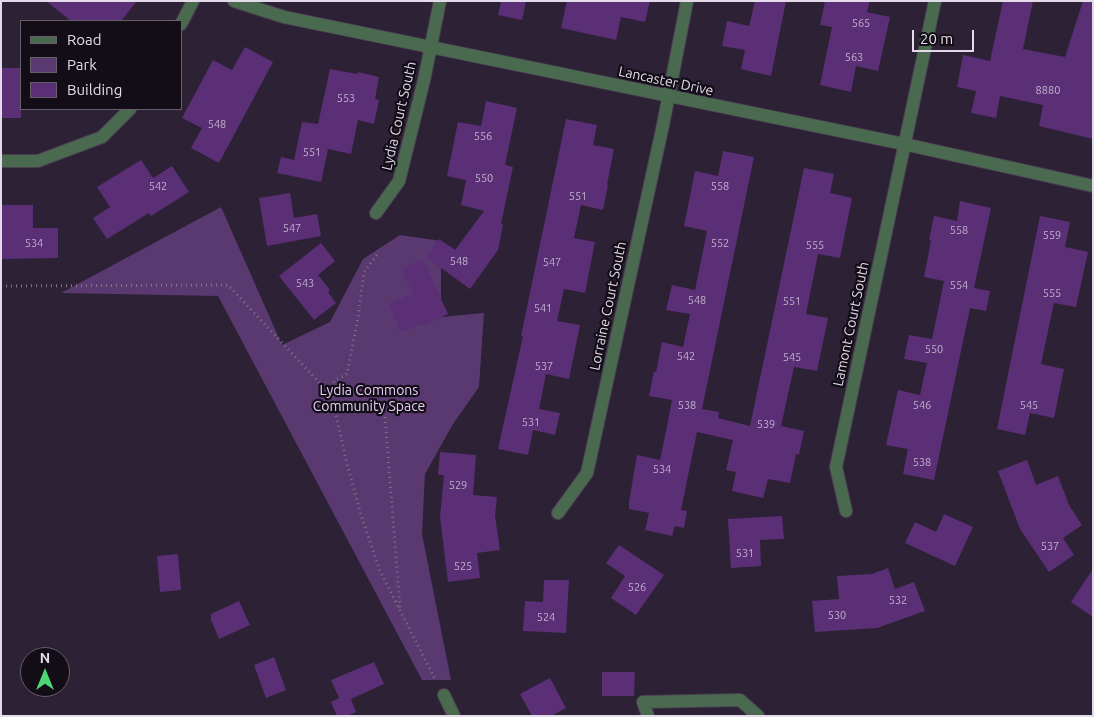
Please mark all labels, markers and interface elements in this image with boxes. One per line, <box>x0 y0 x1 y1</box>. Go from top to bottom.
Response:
house number: 565 <box>852 16 870 30</box>
legend <box>20 20 182 110</box>
scale bar <box>914 20 976 52</box>
text: 20 m <box>920 30 953 47</box>
text: Road <box>67 31 102 48</box>
house number: 563 <box>845 50 863 64</box>
text: Park <box>67 56 97 73</box>
street label: Lydia Court South <box>378 60 420 172</box>
street label: Lancaster Drive <box>617 63 715 99</box>
text: Building <box>67 81 122 98</box>
house number: 8880 <box>1036 83 1060 97</box>
house number: 553 <box>337 91 355 105</box>
house number: 548 <box>208 117 226 131</box>
house number: 556 <box>474 129 492 143</box>
house number: 551 <box>303 145 321 159</box>
house number: 550 <box>475 171 493 185</box>
house number: 542 <box>149 179 167 193</box>
house number: 558 <box>711 179 729 193</box>
house number: 551 <box>569 189 587 203</box>
house number: 547 <box>283 221 301 235</box>
house number: 558 <box>950 223 968 237</box>
house number: 559 <box>1043 228 1061 242</box>
house number: 534 <box>25 236 43 250</box>
house number: 552 <box>711 236 729 250</box>
house number: 555 <box>806 238 824 252</box>
street label: Lorraine Court South <box>586 240 630 372</box>
house number: 548 <box>450 254 468 268</box>
house number: 547 <box>543 255 561 269</box>
street label: Lamont Court South <box>830 260 872 388</box>
house number: 543 <box>296 276 314 290</box>
house number: 554 <box>950 278 968 292</box>
house number: 555 <box>1043 286 1061 300</box>
house number: 548 <box>688 293 706 307</box>
house number: 551 <box>783 294 801 308</box>
house number: 541 <box>534 301 552 315</box>
house number: 550 <box>925 342 943 356</box>
house number: 542 <box>677 349 695 363</box>
house number: 545 <box>783 350 801 364</box>
house number: 537 <box>535 359 553 373</box>
park label: Lydia Commons Community Space <box>313 382 425 414</box>
house number: 538 <box>678 398 696 412</box>
house number: 546 <box>913 398 931 412</box>
house number: 545 <box>1020 398 1038 412</box>
house number: 531 <box>522 415 540 429</box>
house number: 539 <box>757 417 775 431</box>
house number: 538 <box>913 455 931 469</box>
house number: 534 <box>653 462 671 476</box>
house number: 529 <box>449 478 467 492</box>
house number: 537 <box>1041 539 1059 553</box>
house number: 531 <box>736 546 754 560</box>
house number: 525 <box>454 559 472 573</box>
house number: 526 <box>628 580 646 594</box>
house number: 532 <box>889 593 907 607</box>
house number: 530 <box>828 608 846 622</box>
house number: 524 <box>537 610 555 624</box>
north arrow <box>20 647 70 697</box>
text: N <box>40 650 50 666</box>

